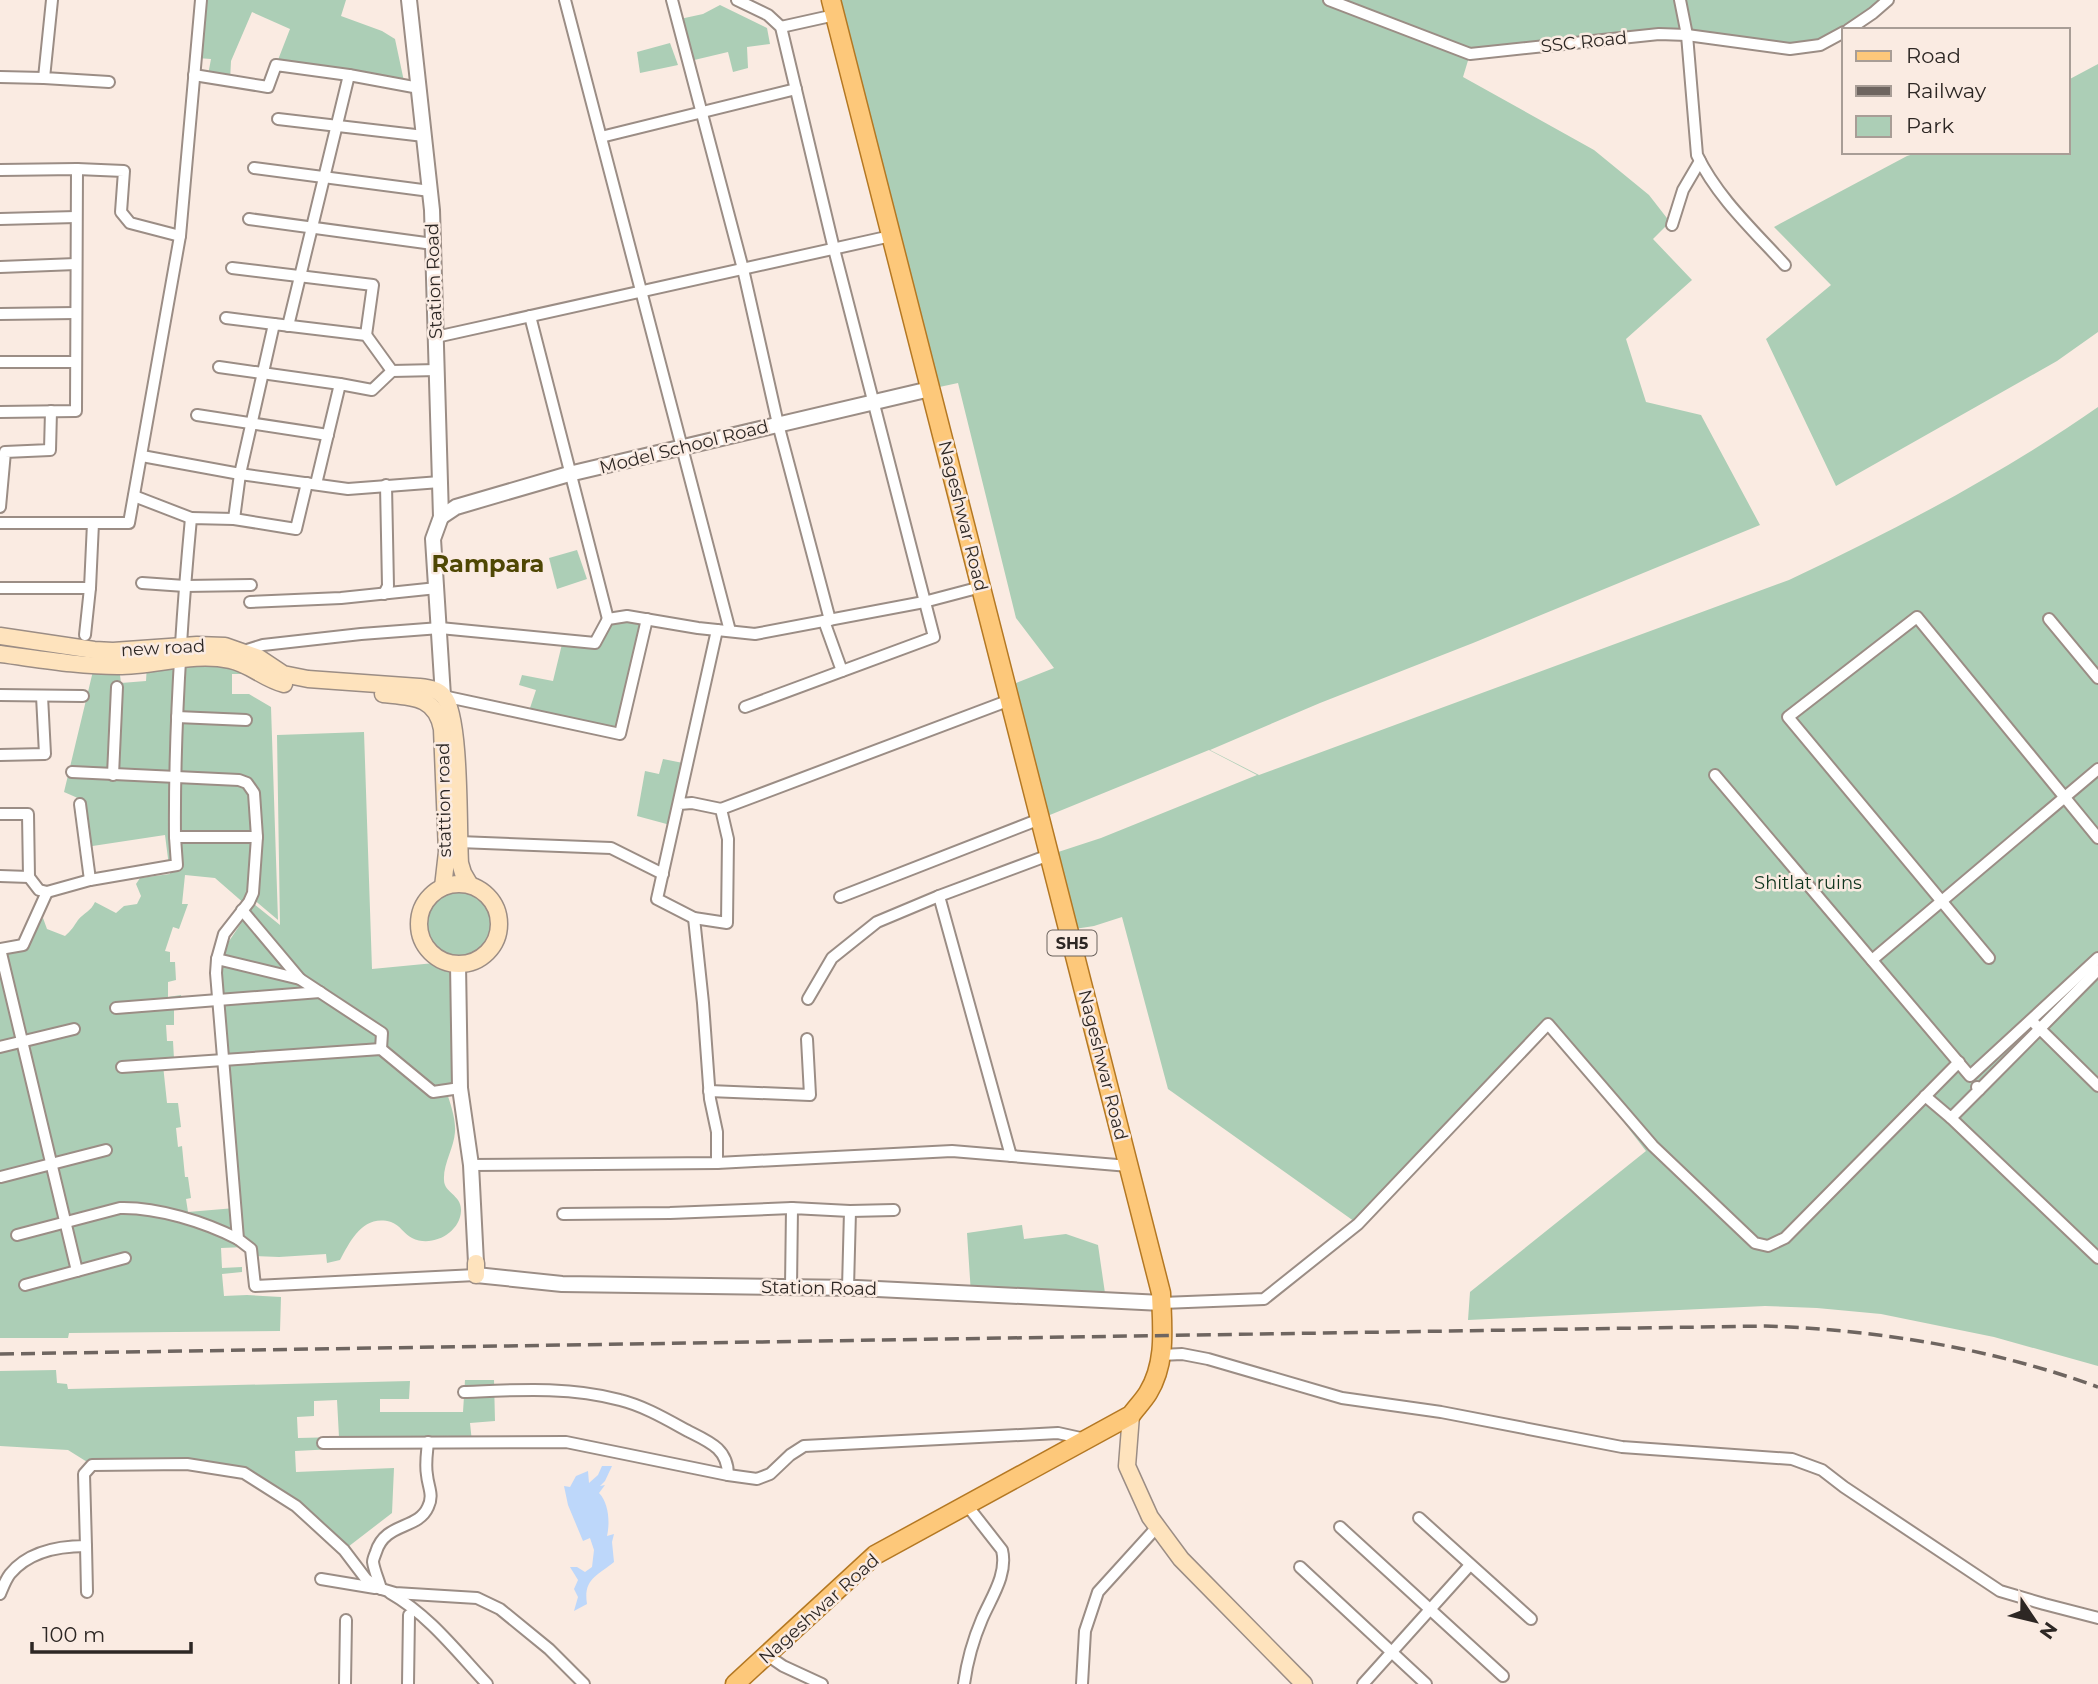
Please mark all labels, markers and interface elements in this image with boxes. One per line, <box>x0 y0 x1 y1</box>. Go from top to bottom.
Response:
street label: SSC Road <box>1540 27 1628 57</box>
legend <box>1842 28 2070 154</box>
text: Road <box>1906 43 1961 68</box>
text: Railway <box>1906 78 1987 103</box>
text: Park <box>1906 113 1954 138</box>
street label: Station Road <box>421 223 447 339</box>
street label: Model School Road <box>597 415 771 479</box>
street label: Nageshwar Road <box>934 438 992 594</box>
district label: Rampara <box>432 549 544 578</box>
street label: new road <box>120 635 206 661</box>
street label: stattion road <box>432 742 456 858</box>
park label: Shitlat ruins <box>1754 872 1862 894</box>
road number: SH5 <box>1048 931 1096 956</box>
street label: Nageshwar Road <box>1074 987 1132 1143</box>
street label: Station Road <box>761 1276 877 1300</box>
street label: Nageshwar Road <box>754 1549 884 1669</box>
north arrow <box>2000 1586 2070 1656</box>
scale bar <box>32 1610 191 1654</box>
text: N <box>2035 1618 2062 1643</box>
text: 100 m <box>42 1622 105 1647</box>

